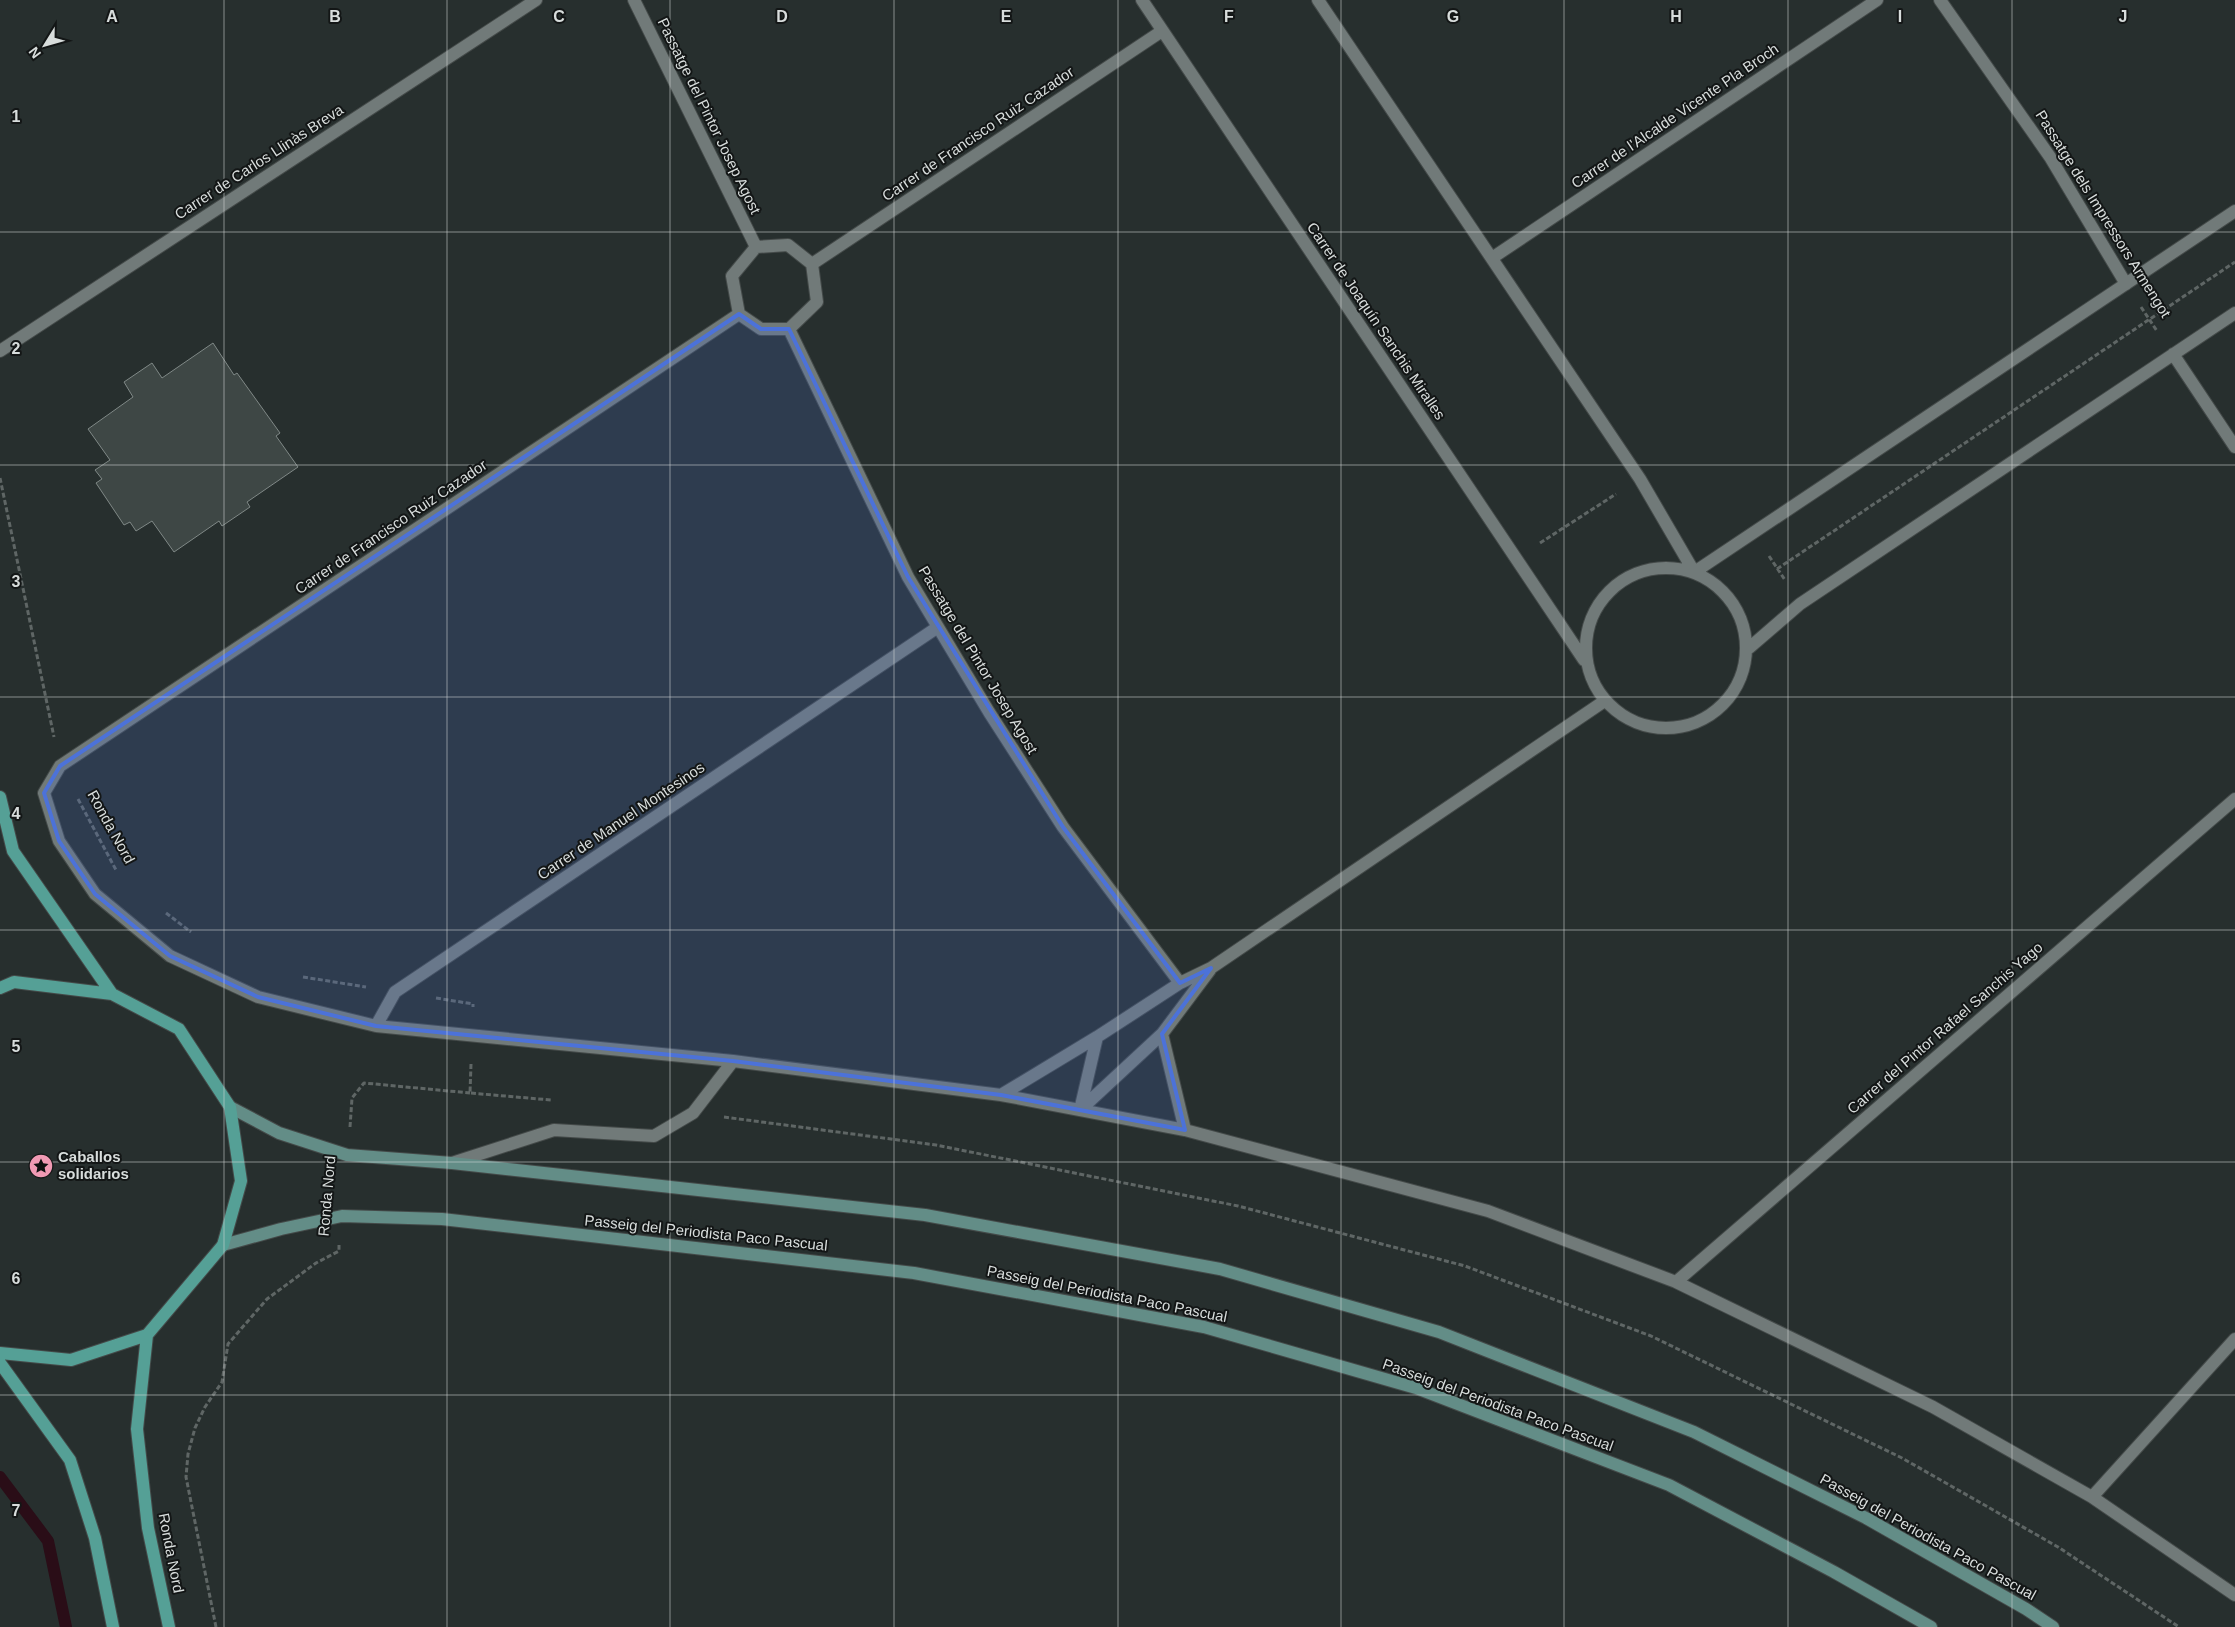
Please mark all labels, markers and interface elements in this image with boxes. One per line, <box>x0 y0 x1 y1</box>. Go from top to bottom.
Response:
text: A <box>106 8 118 25</box>
text: B <box>329 8 341 25</box>
text: C <box>553 8 565 25</box>
text: D <box>776 8 788 25</box>
text: E <box>1001 8 1012 25</box>
text: F <box>1224 8 1234 25</box>
text: G <box>1447 8 1459 25</box>
text: H <box>1670 8 1682 25</box>
text: I <box>1898 8 1902 25</box>
text: J <box>2119 8 2127 25</box>
street label: Passatge del Pintor Josep Agost <box>654 15 765 217</box>
north arrow <box>20 20 70 70</box>
street label: Carrer de l'Alcalde Vicente Pla Broch <box>1568 40 1781 191</box>
text: N <box>25 44 44 62</box>
street label: Carrer de Francisco Ruiz Cazador <box>879 63 1077 204</box>
street label: Carrer de Carlos Llinàs Breva <box>171 100 347 223</box>
street label: Passatge dels Impressors Armengot <box>2032 107 2175 321</box>
text: 1 <box>12 108 21 125</box>
street label: Carrer de Joaquín Sanchis Miralles <box>1304 219 1449 423</box>
text: 2 <box>12 340 21 357</box>
street label: Carrer de Francisco Ruiz Cazador <box>292 456 490 597</box>
street label: Passatge del Pintor Josep Agost <box>916 563 1042 757</box>
text: 3 <box>12 573 21 590</box>
street label: Carrer de Manuel Montesinos <box>534 758 707 883</box>
street label: Ronda Nord <box>84 787 138 866</box>
text: 4 <box>12 805 21 822</box>
street label: Carrer del Pintor Rafael Sanchis Yago <box>1844 938 2046 1117</box>
text: 5 <box>12 1038 21 1055</box>
place label: Caballos solidarios <box>58 1148 129 1182</box>
place icon: Caballos solidarios <box>28 1153 54 1179</box>
street label: Ronda Nord <box>315 1155 338 1237</box>
street label: Passeig del Periodista Paco Pascual <box>584 1211 828 1254</box>
street label: Passeig del Periodista Paco Pascual <box>986 1262 1229 1325</box>
text: 6 <box>12 1270 21 1287</box>
street label: Passeig del Periodista Paco Pascual <box>1380 1355 1616 1454</box>
street label: Passeig del Periodista Paco Pascual <box>1817 1470 2039 1603</box>
text: 7 <box>12 1502 21 1519</box>
street label: Ronda Nord <box>155 1512 188 1594</box>

